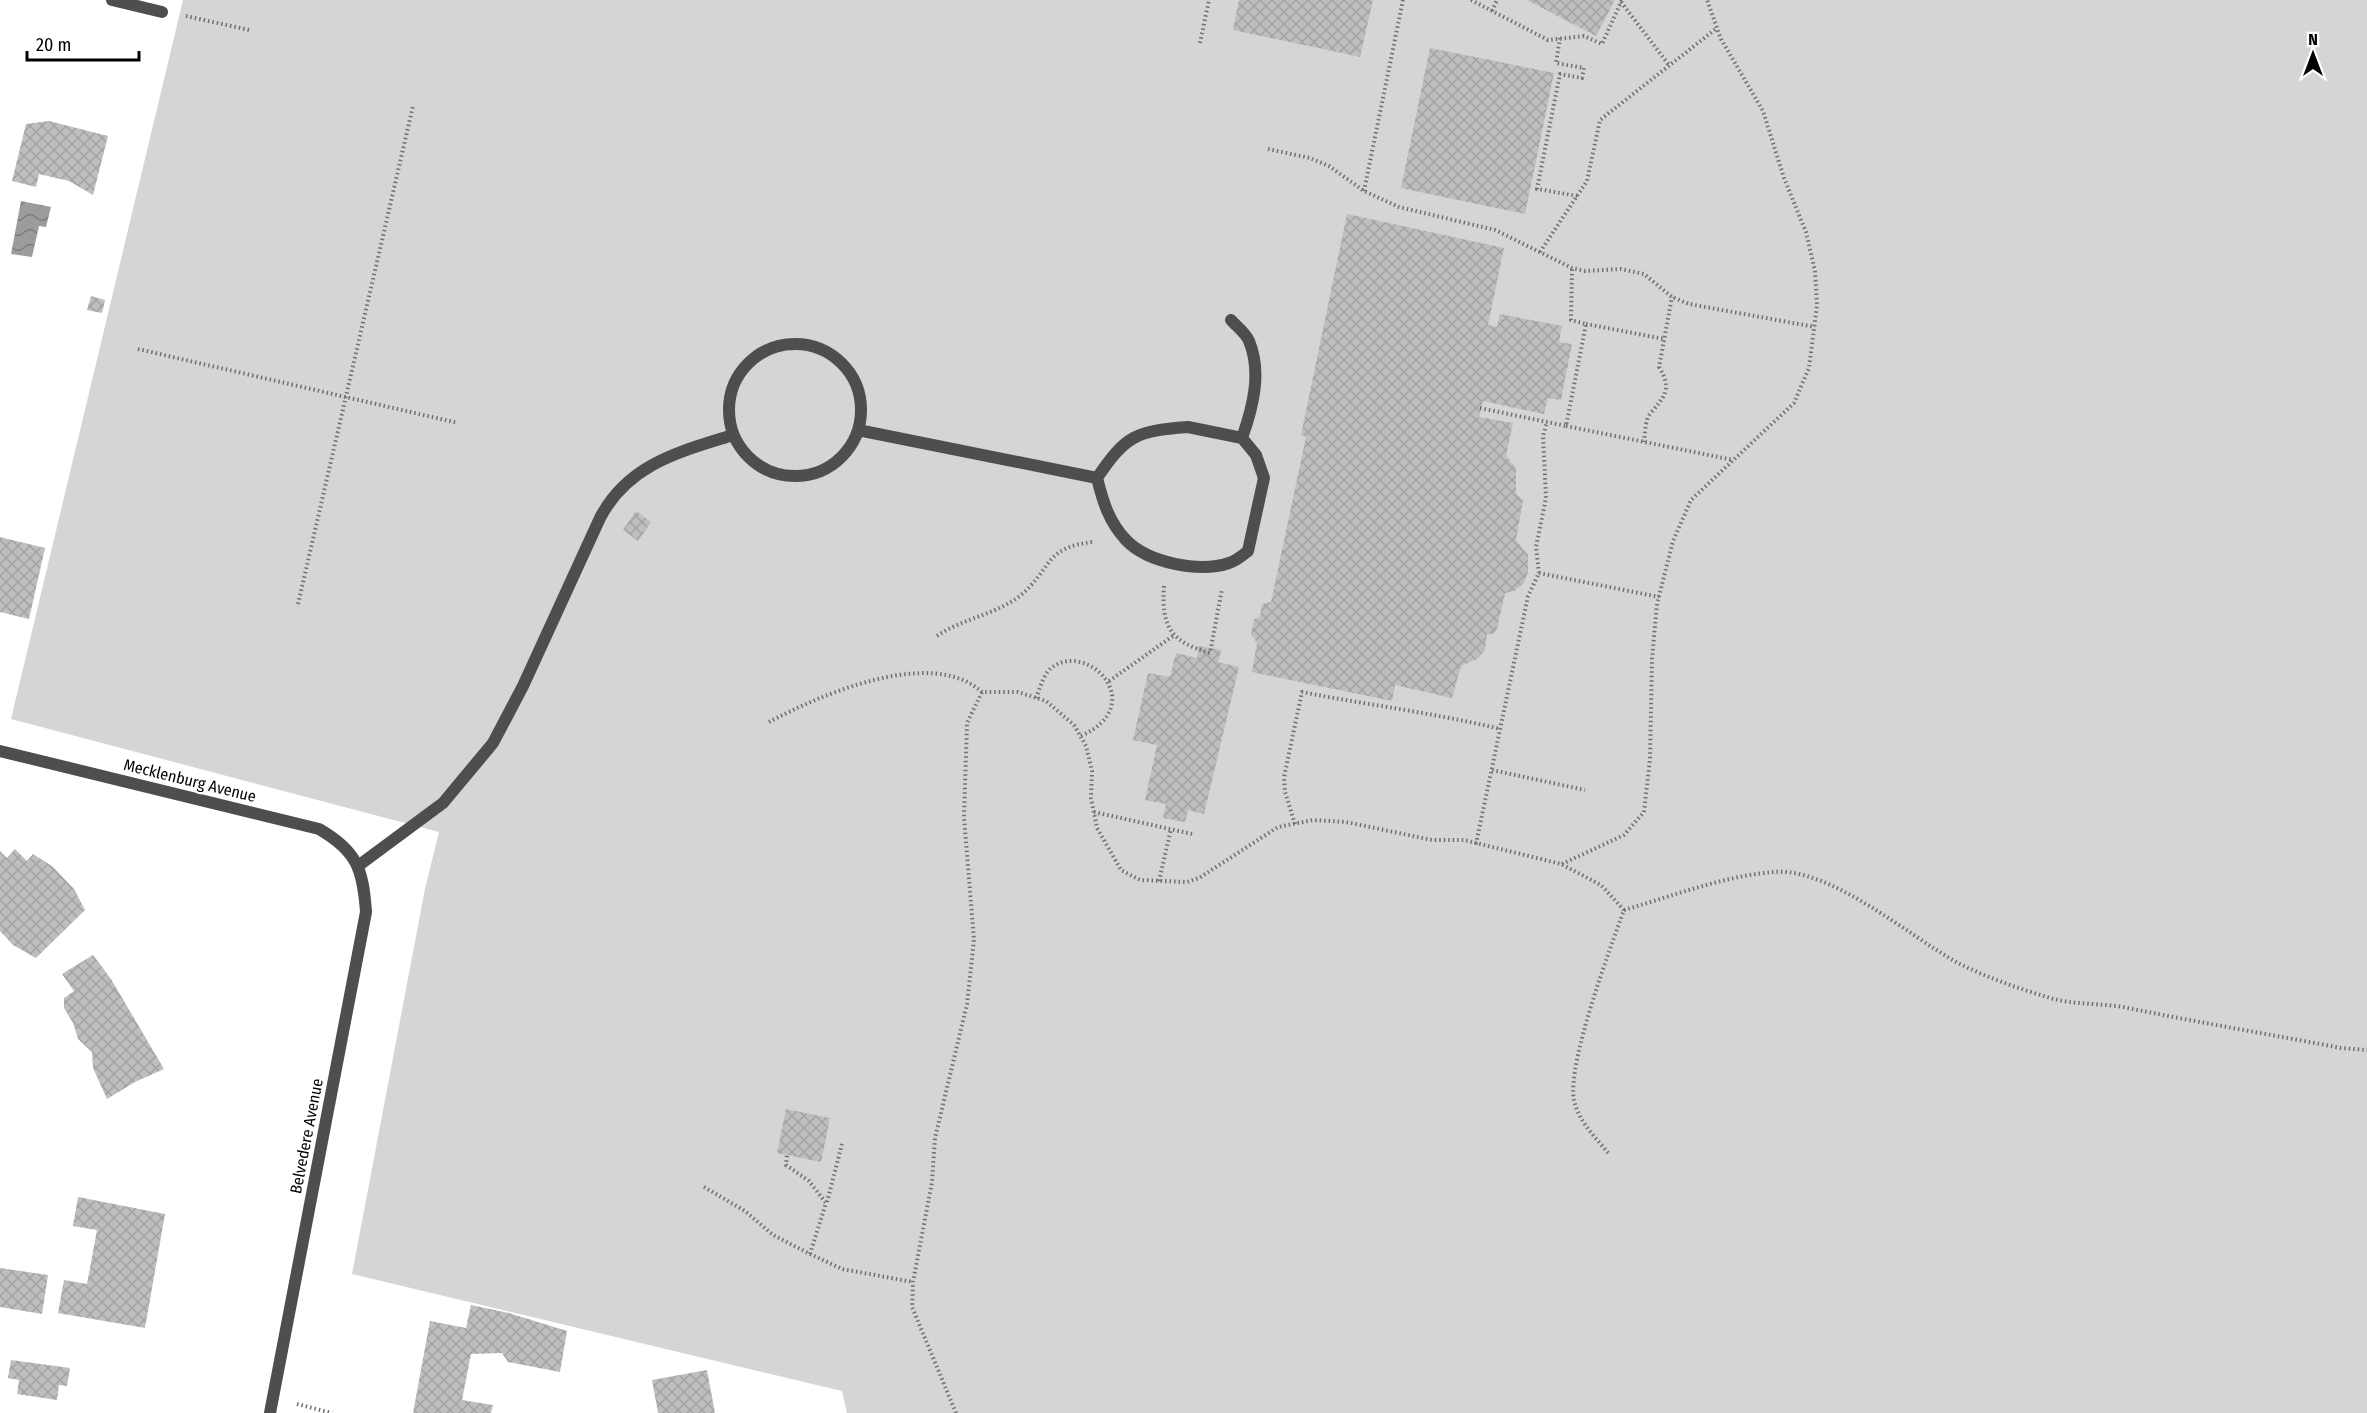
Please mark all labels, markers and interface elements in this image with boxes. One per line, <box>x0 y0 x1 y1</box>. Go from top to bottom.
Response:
scale bar <box>27 24 140 62</box>
north arrow <box>2283 24 2343 84</box>
text: N <box>2308 30 2318 49</box>
text: 20 m <box>36 34 71 56</box>
street label: Mecklenburg Avenue <box>122 755 258 806</box>
street label: Belvedere Avenue <box>286 1077 327 1195</box>

